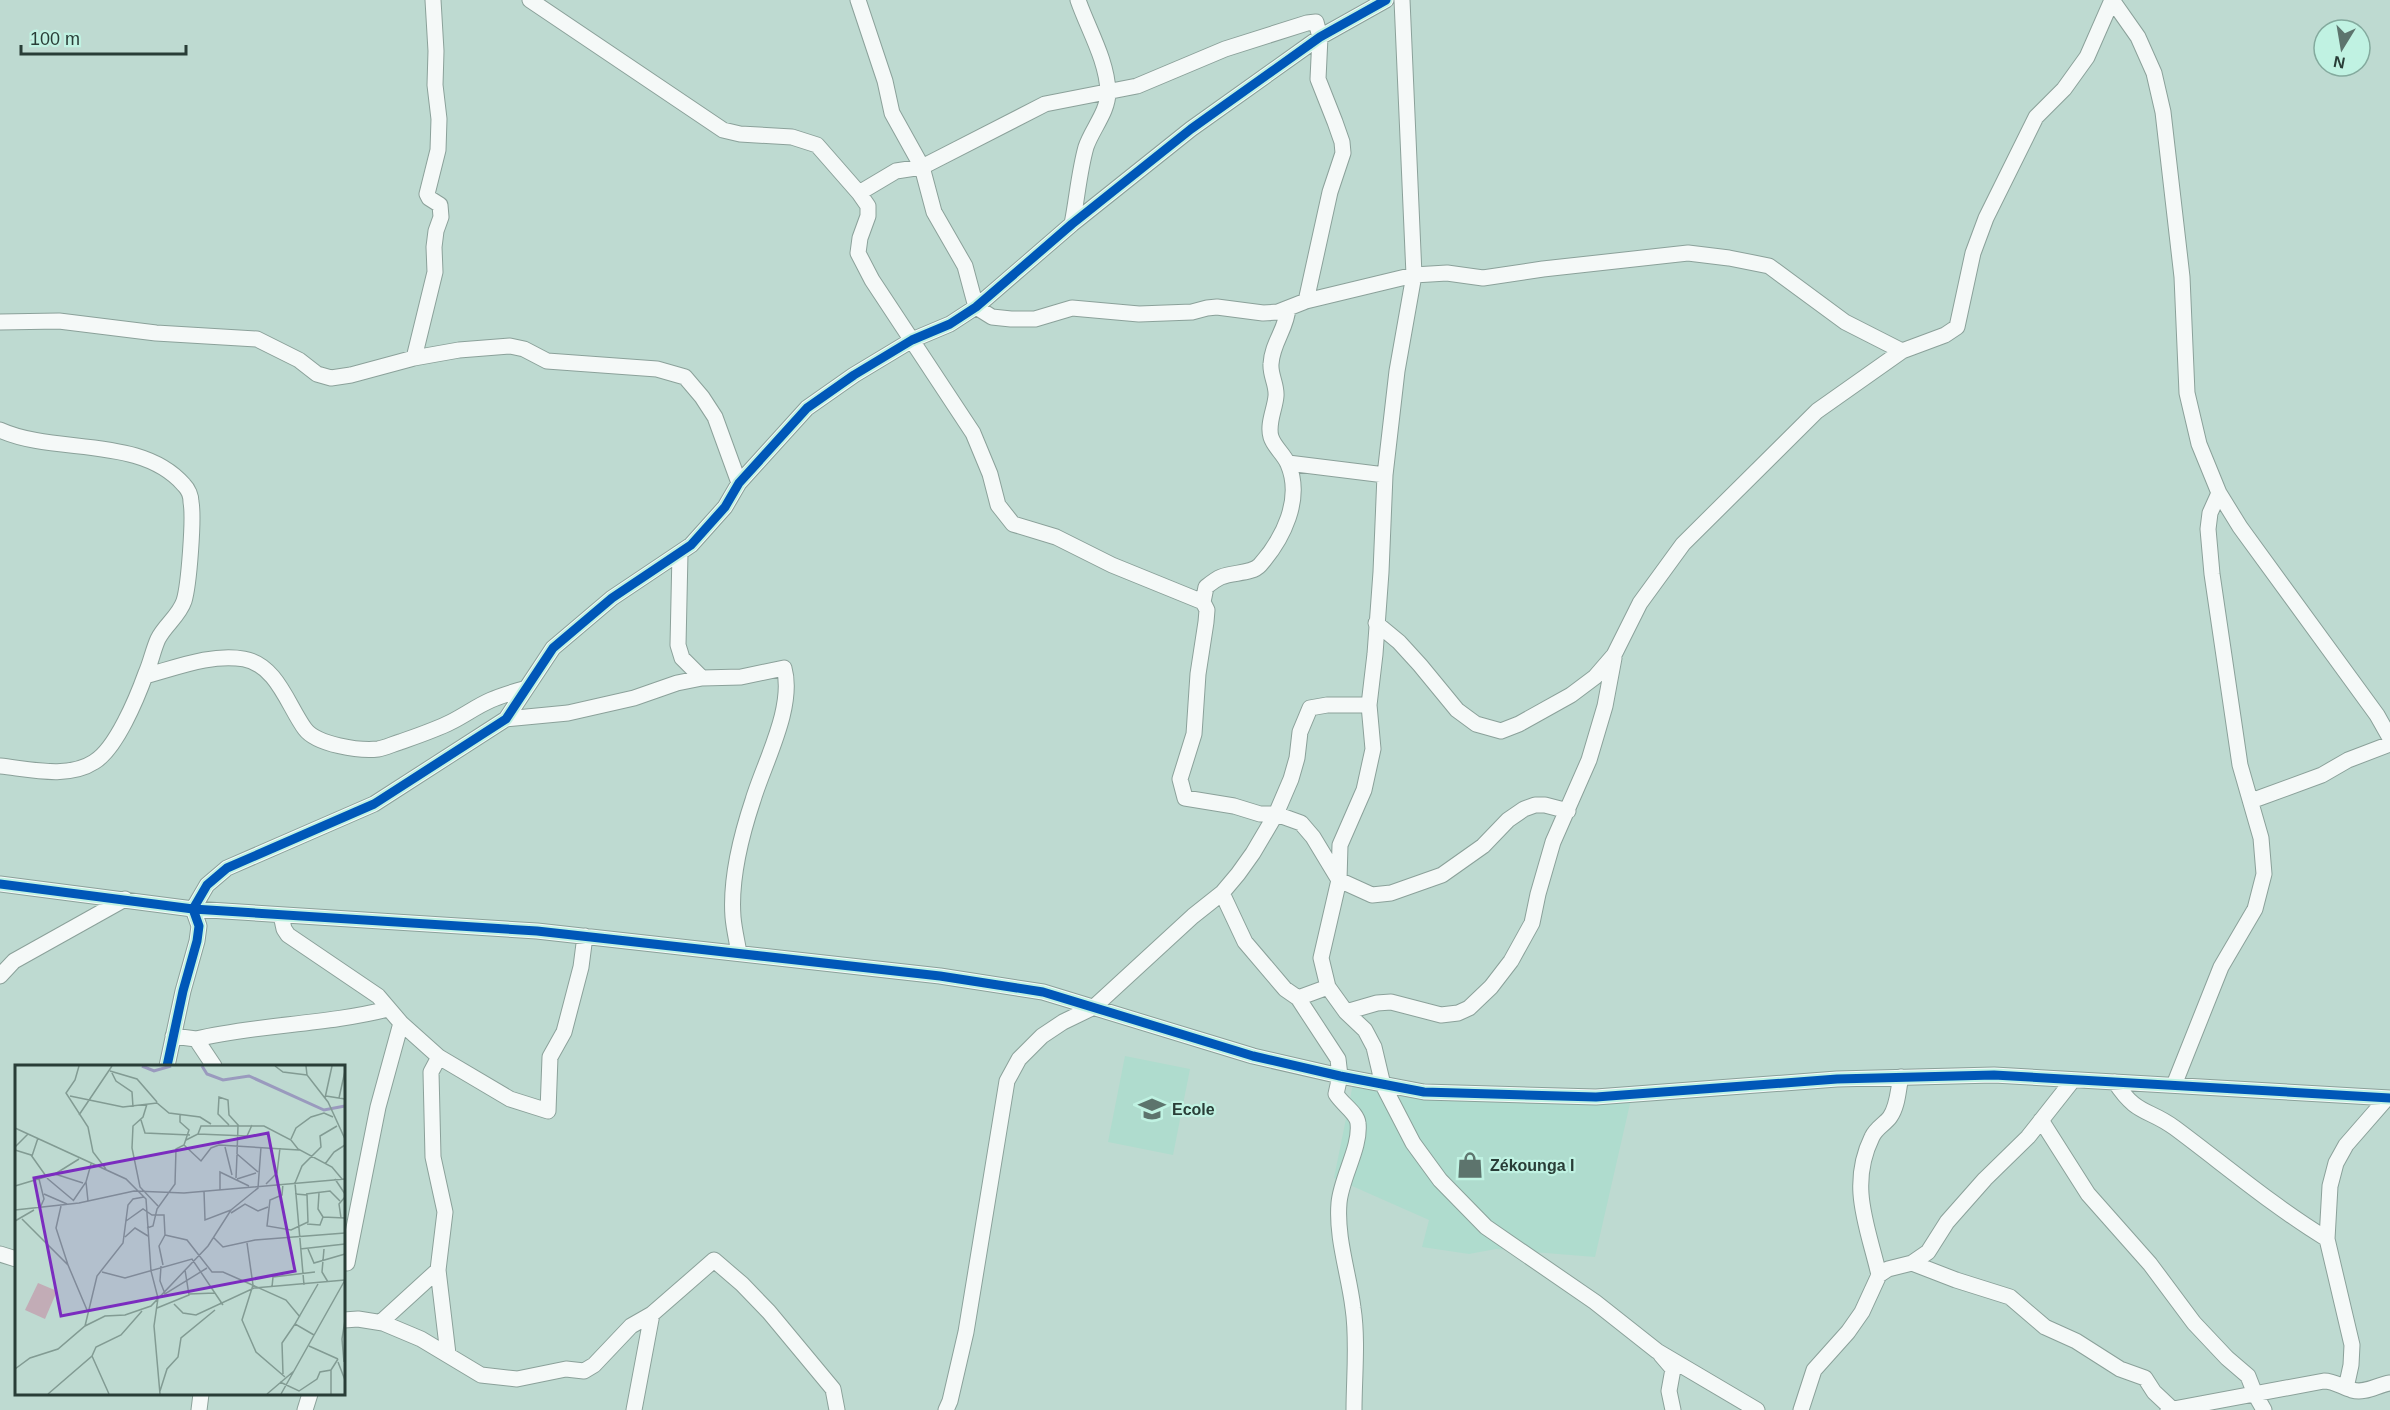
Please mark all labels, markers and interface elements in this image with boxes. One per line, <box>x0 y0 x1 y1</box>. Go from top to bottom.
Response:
scale bar <box>21 18 186 56</box>
north arrow <box>2312 18 2372 78</box>
text: 100 m <box>30 29 80 49</box>
text: N <box>2332 53 2347 72</box>
inset map <box>15 1065 345 1395</box>
school or university icon: Ecole <box>1137 1094 1167 1124</box>
place label: Ecole <box>1172 1101 1215 1118</box>
shop icon: Zékounga I <box>1455 1150 1485 1180</box>
place label: Zékounga I <box>1490 1157 1574 1174</box>

